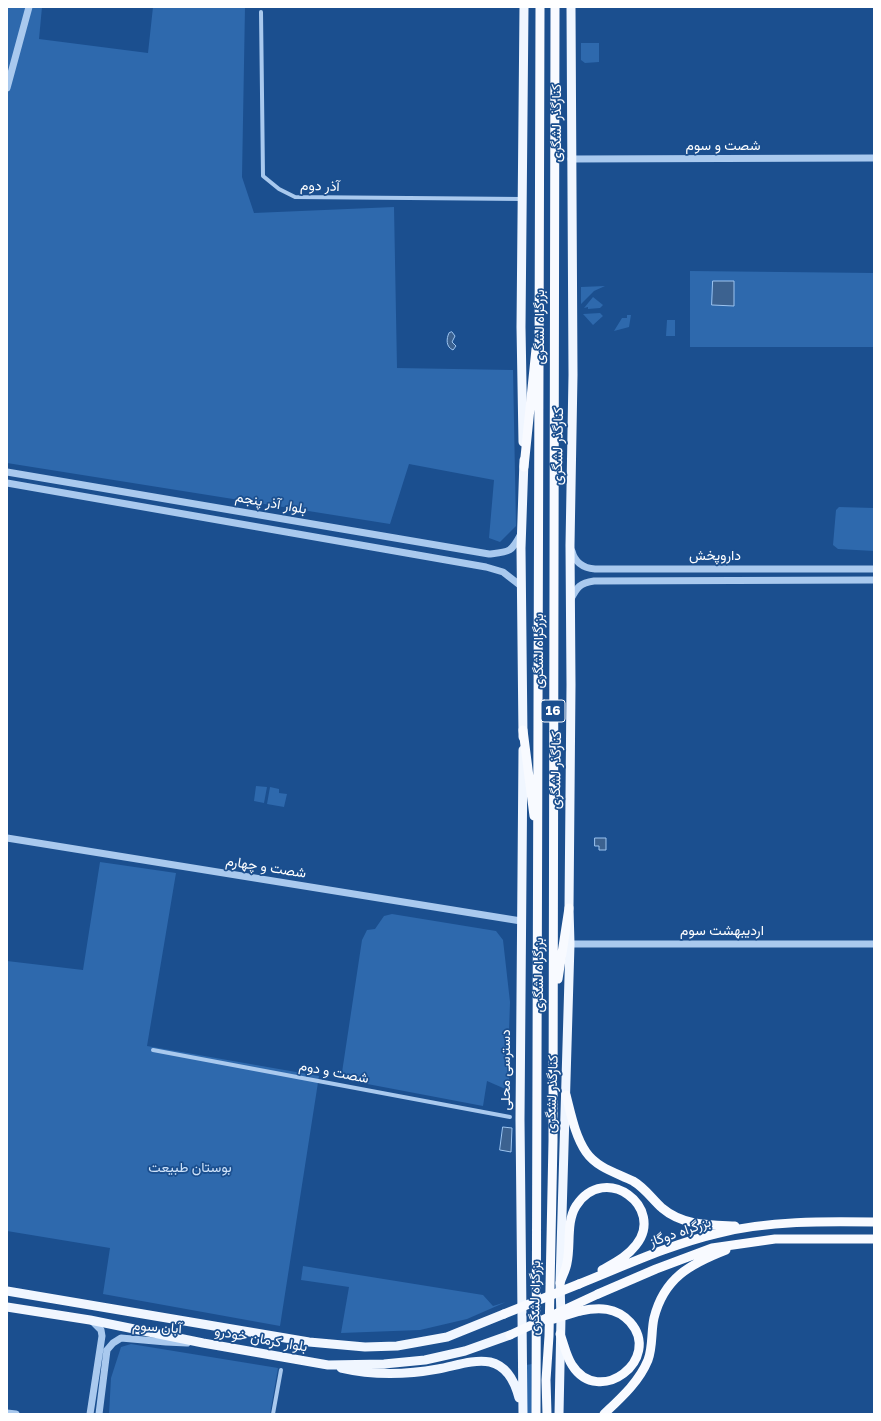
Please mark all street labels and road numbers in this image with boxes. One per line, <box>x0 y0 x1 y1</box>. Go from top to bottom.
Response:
street label: کنارگذر لشگری <box>549 84 565 162</box>
street label: شصت و سوم <box>686 138 760 154</box>
street label: آذر دوم <box>300 177 340 195</box>
street label: بزرگراه لشگری <box>532 289 548 365</box>
street label: کنارگذر لشگری <box>549 407 567 485</box>
street label: بلوار آذر پنجم <box>234 488 308 518</box>
street label: داروپخش <box>689 548 741 564</box>
street label: بزرگراه لشگری <box>531 613 547 689</box>
road number: 16 <box>541 700 565 722</box>
street label: کنارگذر لشگری <box>547 731 565 809</box>
street label: شصت و چهارم <box>225 852 307 882</box>
street label: اردیبهشت سوم <box>680 923 764 939</box>
street label: بزرگراه لشگری <box>531 937 547 1013</box>
street label: دسترسی محلی <box>498 1029 514 1111</box>
street label: کنارگذر لشگری <box>542 1055 562 1133</box>
street label: شصت و دوم <box>298 1057 370 1087</box>
street label: بزرگراه دوگاز <box>647 1214 713 1250</box>
street label: بزرگراه لشگری <box>526 1260 544 1336</box>
street label: آبان سوم <box>132 1317 182 1337</box>
street label: بلوار کرمان خودرو <box>213 1323 309 1355</box>

